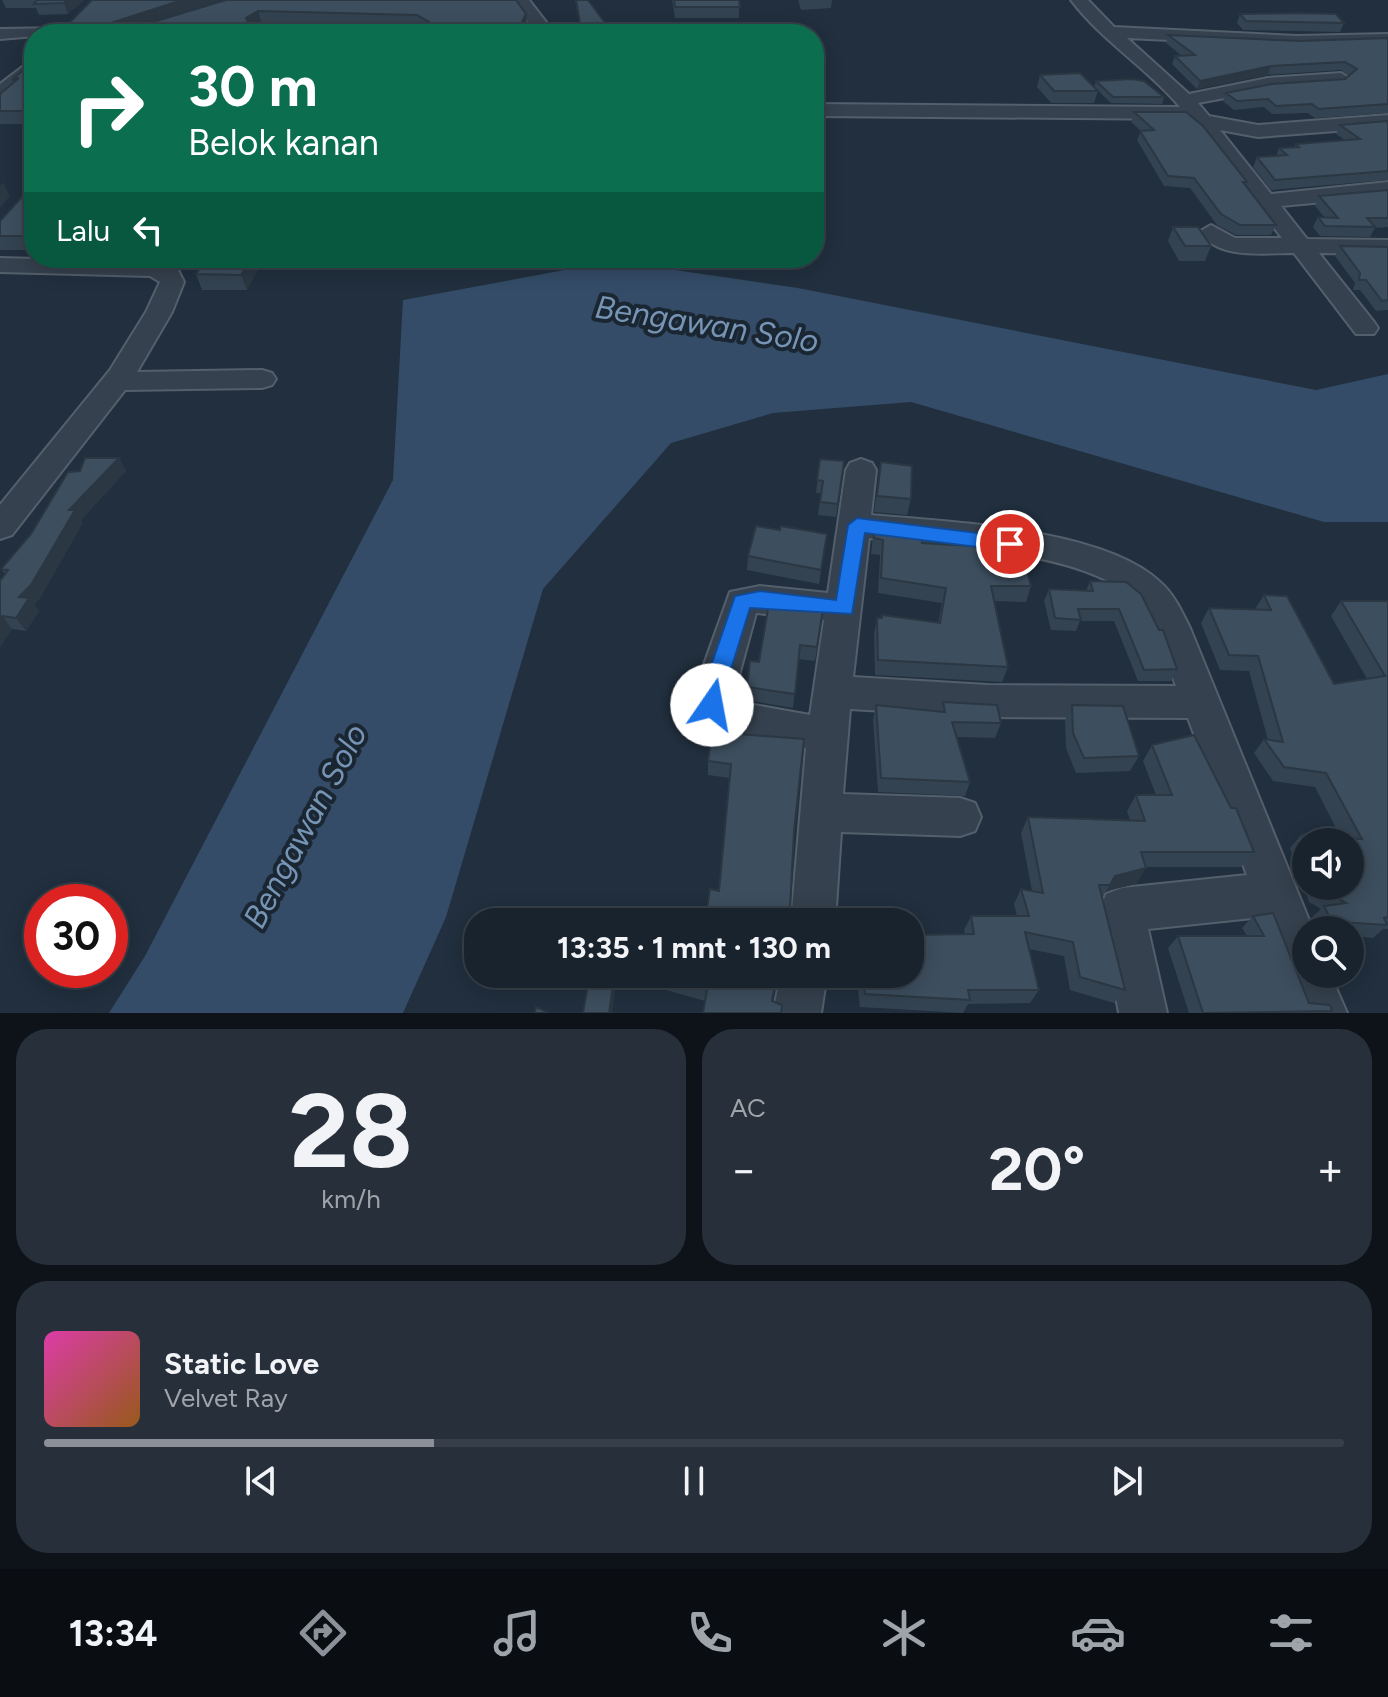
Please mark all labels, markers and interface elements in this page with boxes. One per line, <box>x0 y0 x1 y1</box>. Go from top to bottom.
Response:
text: 30 m <box>188 53 318 120</box>
icon: right <box>56 56 160 160</box>
text: Belok kanan <box>188 121 379 164</box>
icon: left <box>126 208 170 252</box>
text: Lalu <box>56 212 110 249</box>
water label: Bengawan Solo <box>593 288 821 360</box>
pin <box>976 510 1044 578</box>
icon: arrive <box>988 522 1032 566</box>
position arrow <box>670 663 754 747</box>
water label: Bengawan Solo <box>235 717 375 935</box>
map controls <box>1292 828 1364 988</box>
button: sound <box>1292 828 1364 900</box>
speed limit sign: 30 <box>24 884 128 988</box>
button: search <box>1292 916 1364 988</box>
text: 13:35 · 1 mnt · 130 m <box>557 929 831 966</box>
text: 28 <box>289 1068 413 1193</box>
text: AC <box>730 1092 766 1124</box>
text: 20° <box>989 1133 1085 1205</box>
text: − <box>730 1143 757 1196</box>
text: + <box>1317 1143 1344 1196</box>
text: km/h <box>321 1183 381 1215</box>
text: Static Love <box>164 1345 319 1382</box>
text: Velvet Ray <box>164 1382 288 1414</box>
icon: previous <box>239 1459 283 1503</box>
icon: pause <box>672 1459 716 1503</box>
icon: next <box>1105 1459 1149 1503</box>
icon: directions <box>295 1605 351 1661</box>
icon: music <box>489 1605 545 1661</box>
icon: phone <box>682 1605 738 1661</box>
icon: climate <box>876 1605 932 1661</box>
icon: car <box>1070 1605 1126 1661</box>
icon: filters <box>1263 1605 1319 1661</box>
text: 13:34 <box>69 1612 158 1655</box>

